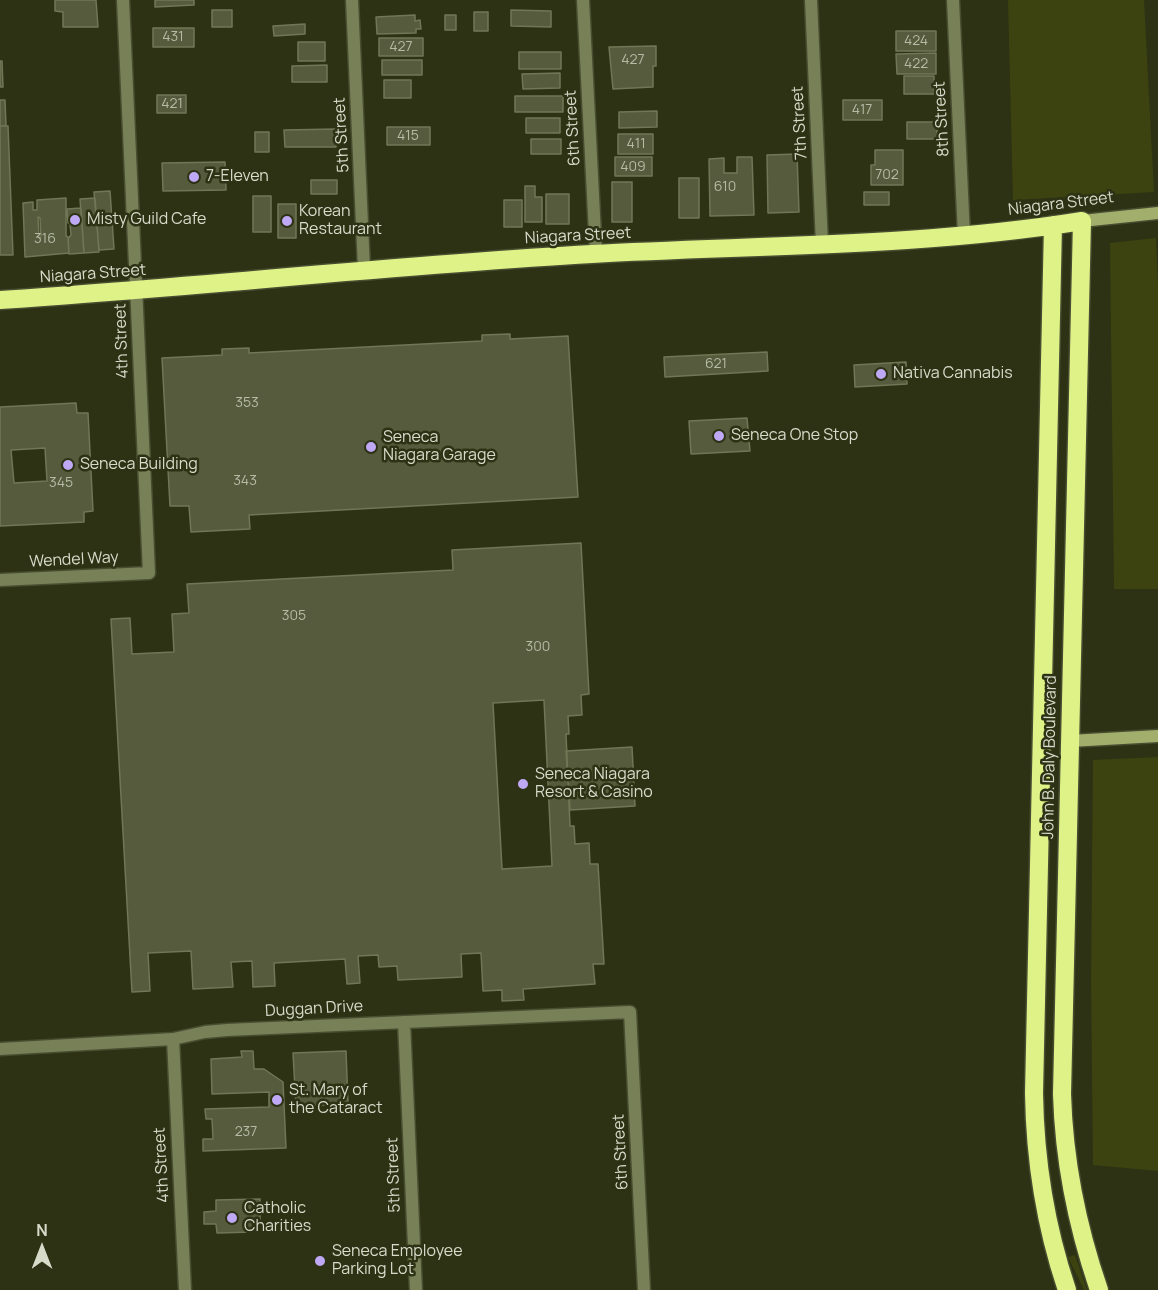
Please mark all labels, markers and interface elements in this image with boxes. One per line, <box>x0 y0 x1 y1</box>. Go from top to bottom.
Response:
house number: 431 <box>162 29 184 45</box>
house number: 424 <box>904 33 928 49</box>
house number: 427 <box>389 39 413 55</box>
house number: 427 <box>621 52 645 68</box>
house number: 422 <box>904 56 928 72</box>
street label: 8th Street <box>930 81 954 157</box>
street label: 7th Street <box>788 85 812 161</box>
street label: 6th Street <box>561 90 585 166</box>
house number: 421 <box>161 96 183 112</box>
street label: 5th Street <box>330 97 354 173</box>
house number: 417 <box>852 102 872 118</box>
house number: 415 <box>397 128 419 144</box>
house number: 411 <box>626 136 646 152</box>
house number: 409 <box>620 159 646 175</box>
place label: 7-Eleven <box>206 167 269 187</box>
house number: 702 <box>875 167 899 183</box>
marker: 7-Eleven <box>187 170 201 184</box>
house number: 610 <box>714 179 736 195</box>
street label: Niagara Street <box>1007 188 1115 220</box>
place label: Korean Restaurant <box>299 202 382 240</box>
place label: Misty Guild Cafe <box>87 210 206 230</box>
marker: Misty Guild Cafe <box>68 213 82 227</box>
marker: Korean Restaurant <box>280 214 294 228</box>
street label: Niagara Street <box>524 224 632 248</box>
house number: 316 <box>34 231 56 247</box>
street label: Niagara Street <box>39 261 147 287</box>
street label: 4th Street <box>111 303 133 379</box>
house number: 621 <box>705 356 727 372</box>
place label: Nativa Cannabis <box>893 364 1013 384</box>
marker: Nativa Cannabis <box>874 367 888 381</box>
house number: 353 <box>235 395 259 411</box>
place label: Seneca One Stop <box>731 426 858 446</box>
place label: Seneca Niagara Garage <box>383 428 496 466</box>
marker: Seneca One Stop <box>712 429 726 443</box>
marker: Seneca Niagara Garage <box>364 440 378 454</box>
place label: Seneca Building <box>80 455 198 475</box>
marker: Seneca Building <box>61 458 75 472</box>
house number: 343 <box>233 473 257 489</box>
house number: 345 <box>49 475 73 491</box>
street label: Wendel Way <box>29 548 119 572</box>
house number: 305 <box>282 608 306 624</box>
house number: 300 <box>526 639 550 655</box>
street label: John B. Daly Boulevard <box>1039 675 1061 839</box>
place label: Seneca Niagara Resort & Casino <box>535 765 653 803</box>
marker: Seneca Niagara Resort & Casino <box>516 777 530 791</box>
street label: Duggan Drive <box>264 997 364 1021</box>
place label: St. Mary of the Cataract <box>289 1081 383 1119</box>
marker: St. Mary of the Cataract <box>270 1093 284 1107</box>
street label: 6th Street <box>609 1114 633 1190</box>
house number: 237 <box>235 1124 257 1140</box>
street label: 4th Street <box>150 1127 174 1203</box>
street label: 5th Street <box>383 1137 405 1213</box>
place label: Catholic Charities <box>244 1199 311 1237</box>
marker: Catholic Charities <box>225 1211 239 1225</box>
north arrow <box>12 1218 72 1278</box>
text: N <box>36 1219 48 1241</box>
place label: Seneca Employee Parking Lot <box>332 1242 463 1280</box>
marker: Seneca Employee Parking Lot <box>313 1254 327 1268</box>

